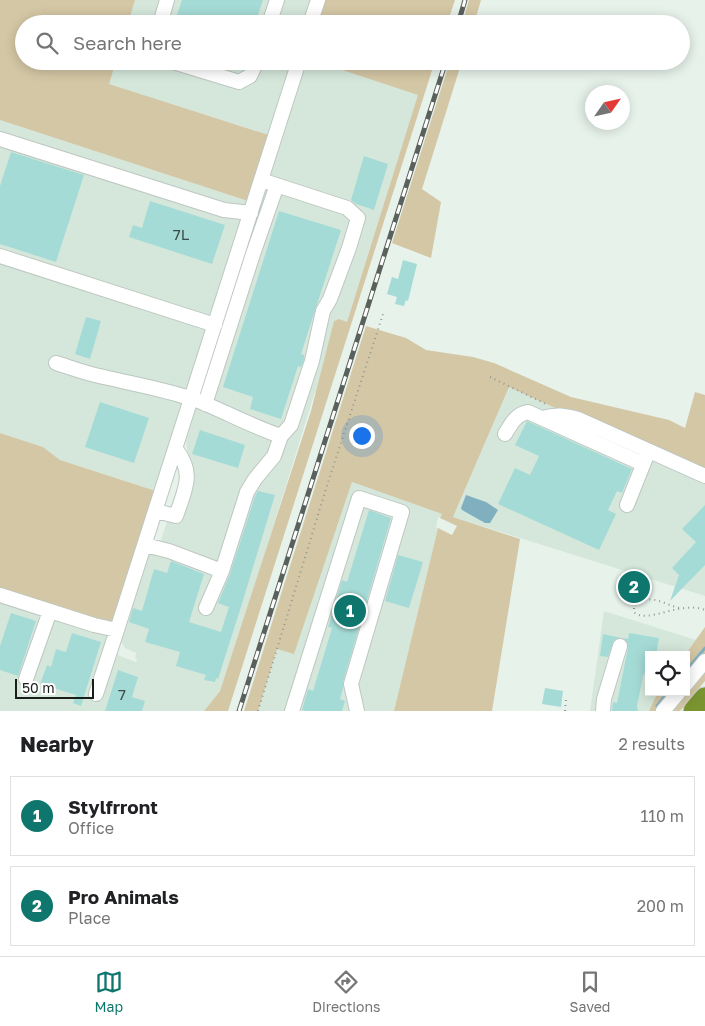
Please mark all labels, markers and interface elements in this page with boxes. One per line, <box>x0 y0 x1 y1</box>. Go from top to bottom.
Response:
search box <box>15 15 690 70</box>
icon: search <box>33 29 61 57</box>
text: Search here <box>73 31 182 54</box>
north arrow <box>585 85 630 130</box>
house number: 7L <box>173 225 190 243</box>
your location <box>349 423 375 449</box>
pin: 2 <box>618 568 650 606</box>
pin: 1 <box>334 592 366 630</box>
map controls <box>645 651 690 696</box>
button: locate <box>645 651 690 696</box>
scale bar <box>15 676 94 699</box>
text: 50 m <box>22 679 55 696</box>
house number: 7 <box>118 685 126 703</box>
text: Nearby <box>20 731 94 757</box>
text: 2 results <box>619 734 685 754</box>
text: Stylfrront <box>68 795 158 818</box>
text: 1 <box>33 806 41 826</box>
text: 110 m <box>640 806 684 826</box>
text: Office <box>68 818 114 838</box>
text: Pro Animals <box>68 885 179 908</box>
text: 2 <box>32 896 42 916</box>
text: 200 m <box>637 896 684 916</box>
text: Place <box>68 908 111 928</box>
tab: Map <box>95 968 123 1015</box>
tab: Directions <box>312 968 381 1015</box>
tab: Saved <box>570 968 610 1015</box>

